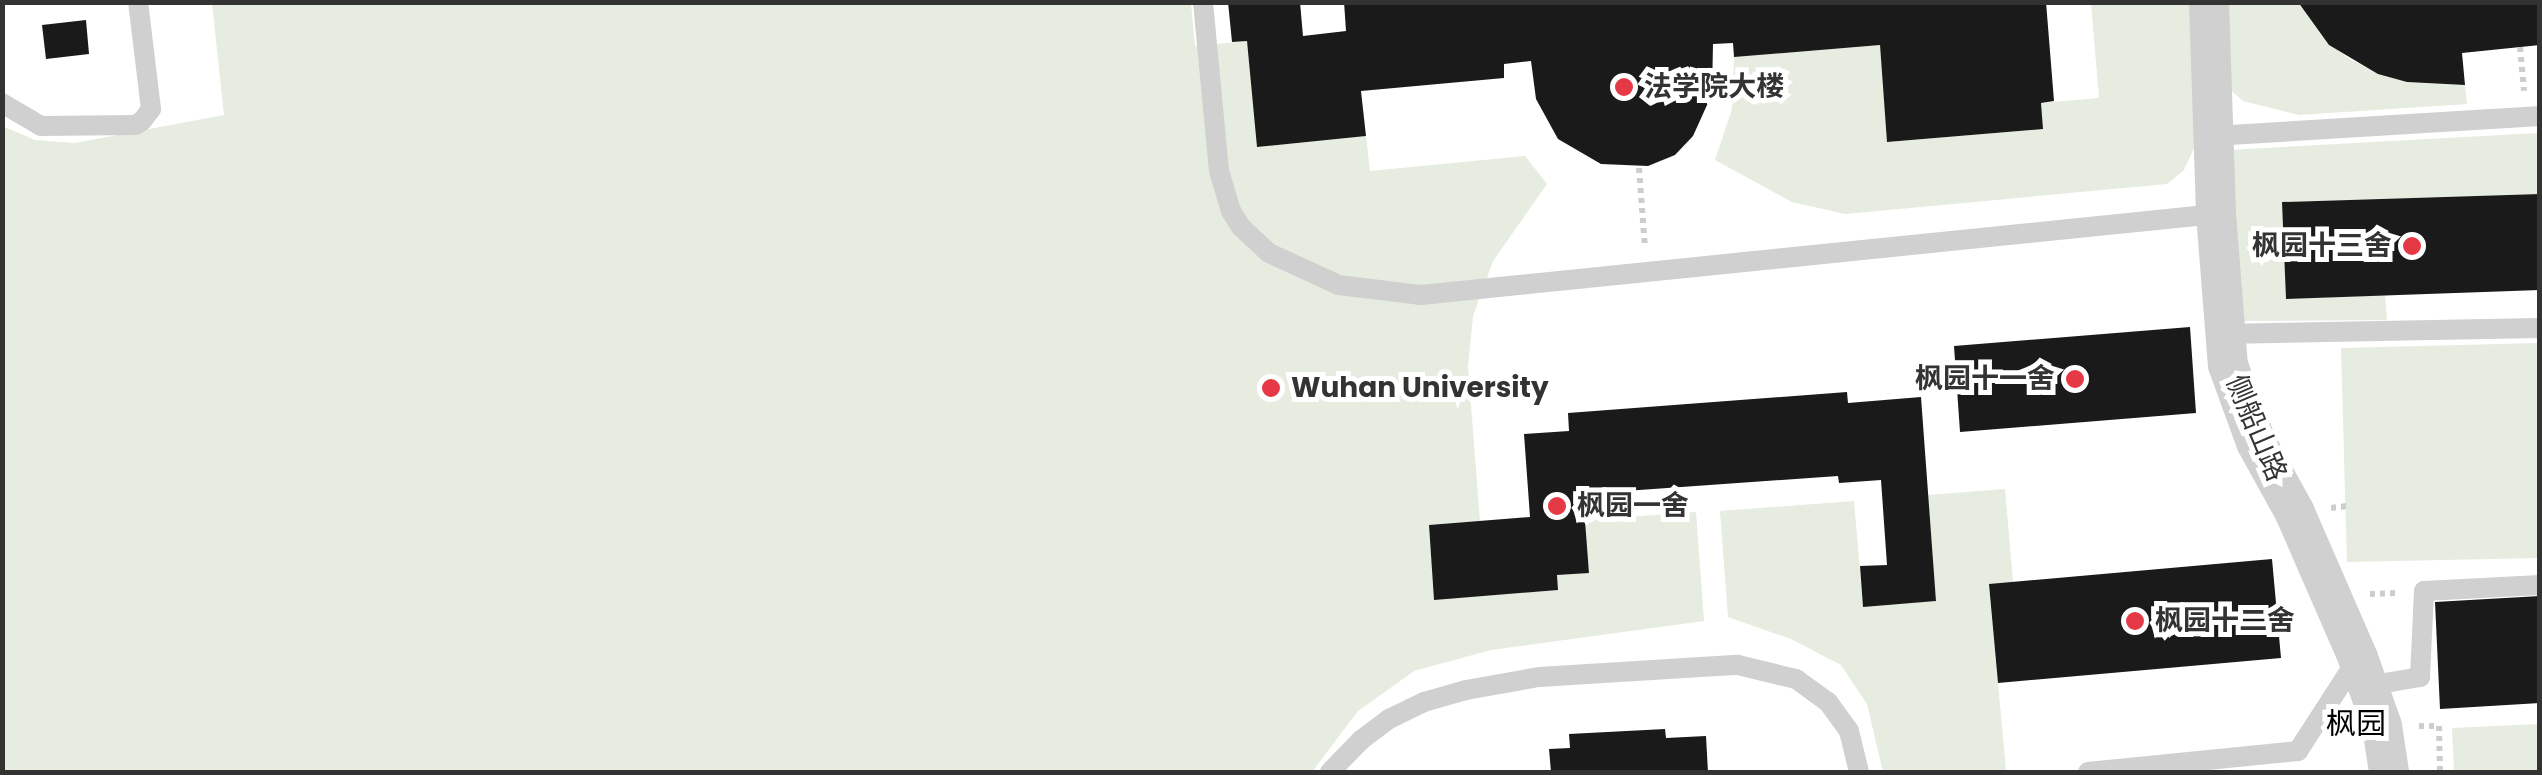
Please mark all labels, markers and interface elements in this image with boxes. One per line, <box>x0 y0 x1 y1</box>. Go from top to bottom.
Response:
place label: 法学院大楼 <box>1644 70 1784 104</box>
marker: 法学院大楼 <box>1613 76 1635 98</box>
place label: 枫园十三舍 <box>2252 229 2392 263</box>
marker: 枫园十三舍 <box>2401 235 2423 257</box>
place label: 枫园十一舍 <box>1915 362 2055 396</box>
marker: 枫园十一舍 <box>2064 368 2086 390</box>
street label: 侧船山路 <box>2219 370 2293 486</box>
place label: Wuhan University <box>1291 371 1549 405</box>
marker: Wuhan University <box>1260 377 1282 399</box>
place label: 枫园一舍 <box>1577 489 1689 523</box>
marker: 枫园一舍 <box>1546 495 1568 517</box>
place label: 枫园十二舍 <box>2155 604 2295 638</box>
marker: 枫园十二舍 <box>2124 610 2146 632</box>
district label: 枫园 <box>2326 706 2386 742</box>

